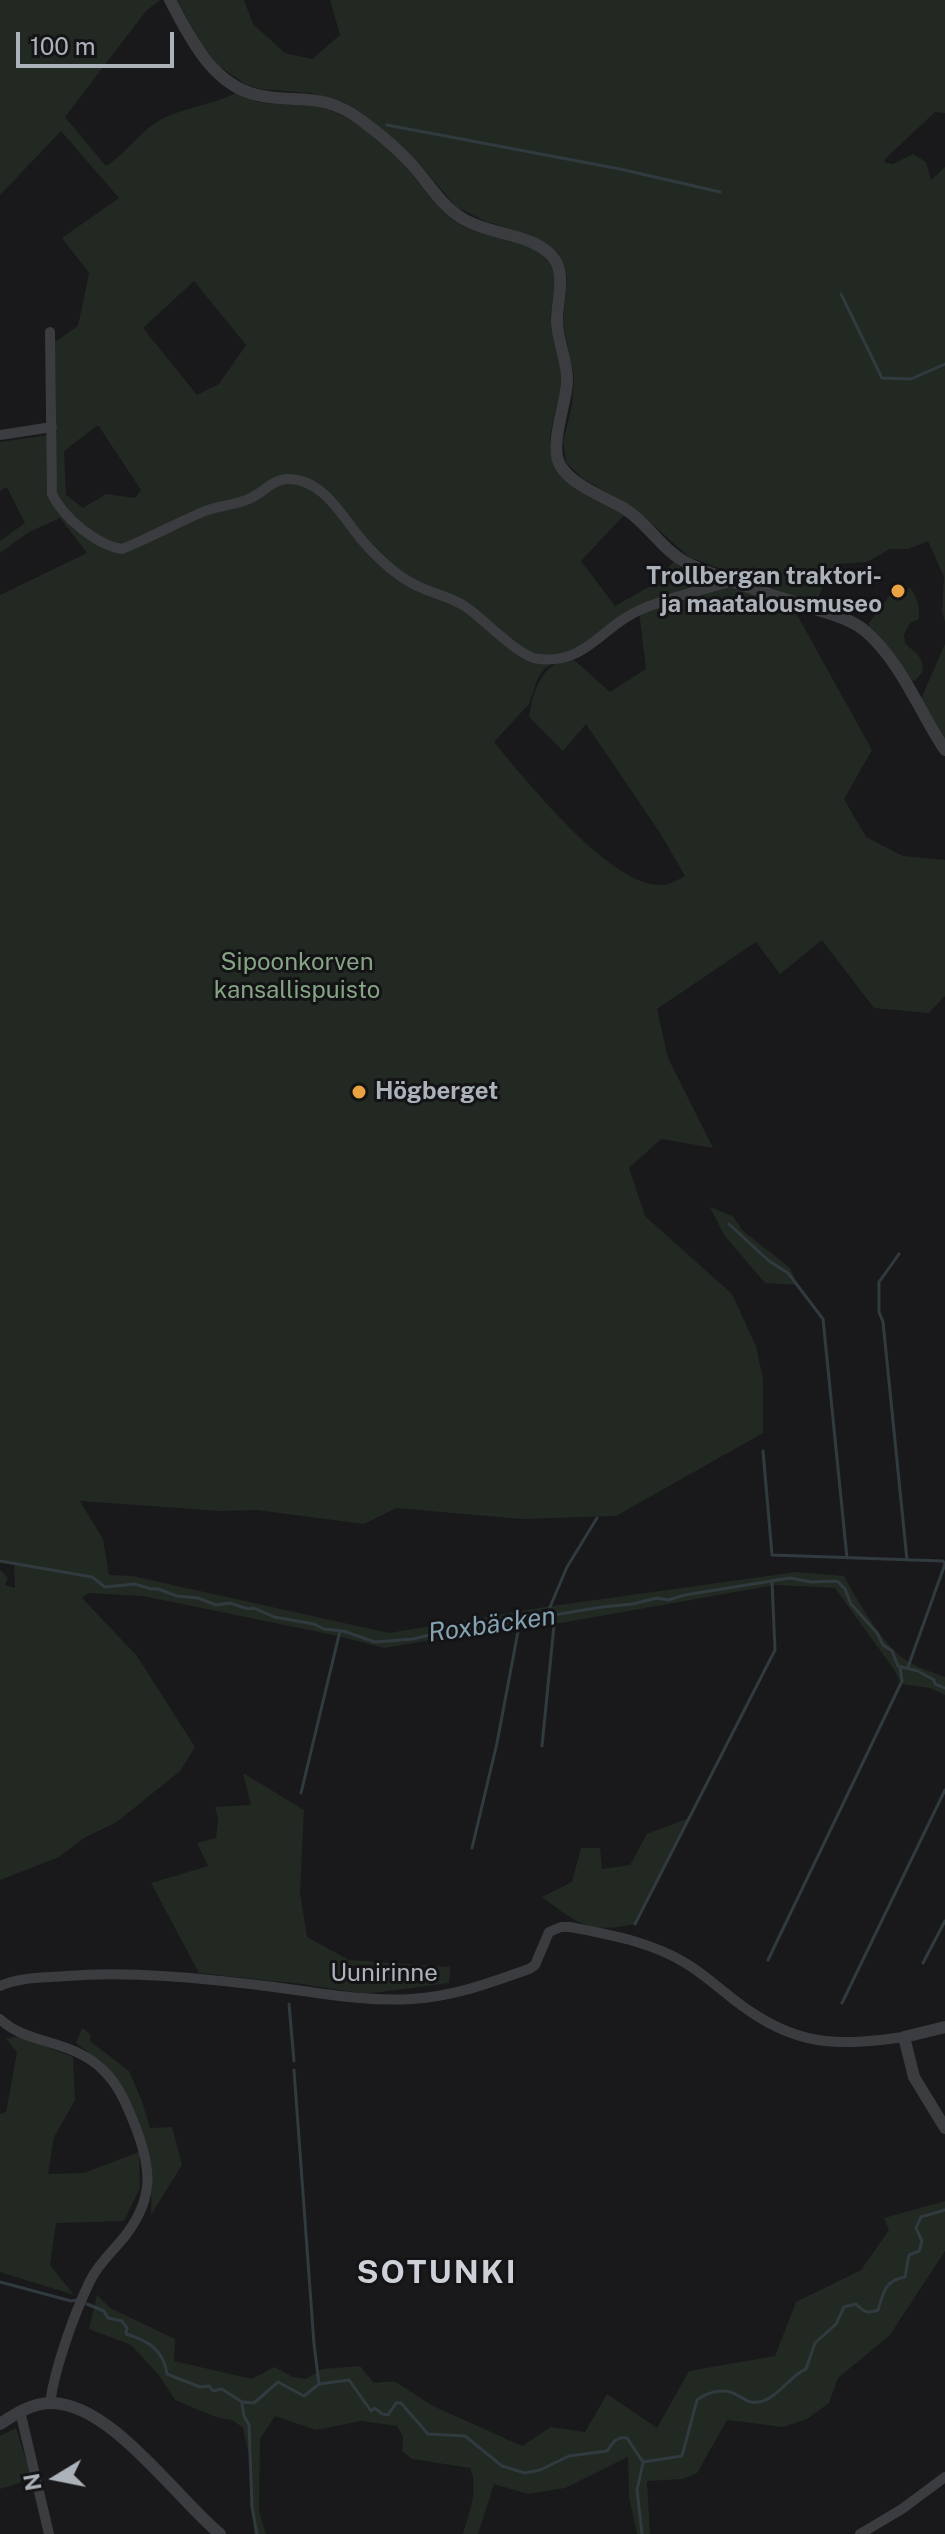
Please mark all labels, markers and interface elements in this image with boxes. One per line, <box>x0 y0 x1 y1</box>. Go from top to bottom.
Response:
scale bar <box>20 16 178 66</box>
text: 100 m <box>30 32 96 60</box>
place label: Trollbergan traktori- ja maatalousmuseo <box>646 563 882 619</box>
marker: Trollbergan traktori- ja maatalousmuseo <box>889 582 907 600</box>
park label: Sipoonkorven kansallispuisto <box>214 949 380 1005</box>
place label: Högberget <box>375 1078 498 1106</box>
marker: Högberget <box>350 1083 368 1101</box>
water label: Roxbäcken <box>426 1601 558 1649</box>
street label: Uunirinne <box>330 1960 438 1988</box>
district label: SOTUNKI <box>356 2254 518 2292</box>
north arrow <box>16 2438 96 2518</box>
text: N <box>18 2471 47 2493</box>

